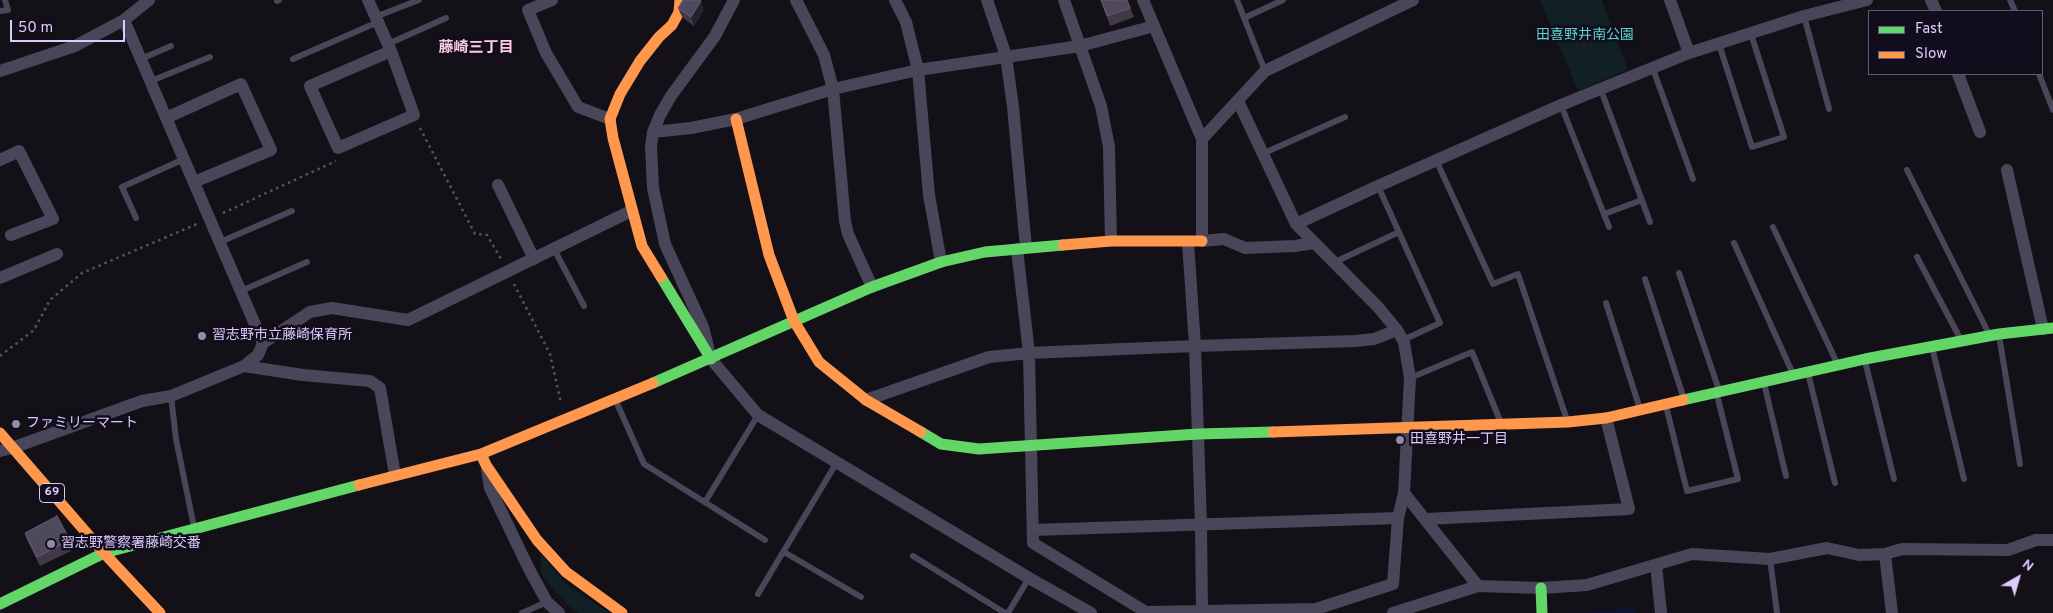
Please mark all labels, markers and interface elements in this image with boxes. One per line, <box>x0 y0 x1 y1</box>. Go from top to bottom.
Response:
scale bar <box>12 10 128 42</box>
legend <box>1868 10 2043 75</box>
text: 50 m <box>18 19 53 38</box>
text: Fast <box>1915 20 1943 39</box>
park label: 田喜野井南公園 <box>1536 28 1634 44</box>
district label: 藤崎三丁目 <box>439 40 513 58</box>
text: Slow <box>1915 45 1947 64</box>
place label: 習志野市立藤崎保育所 <box>212 328 352 344</box>
marker: 習志野市立藤崎保育所 <box>196 330 208 342</box>
place label: ファミリーマート <box>26 416 138 432</box>
marker: ファミリーマート <box>10 418 22 430</box>
place label: 田喜野井一丁目 <box>1410 432 1508 448</box>
marker: 田喜野井一丁目 <box>1394 434 1406 446</box>
road number: 69 <box>40 483 64 502</box>
place label: 習志野警察署藤崎交番 <box>61 536 201 552</box>
marker: 習志野警察署藤崎交番 <box>45 538 57 550</box>
north arrow <box>1993 553 2043 603</box>
text: N <box>2018 556 2037 576</box>

